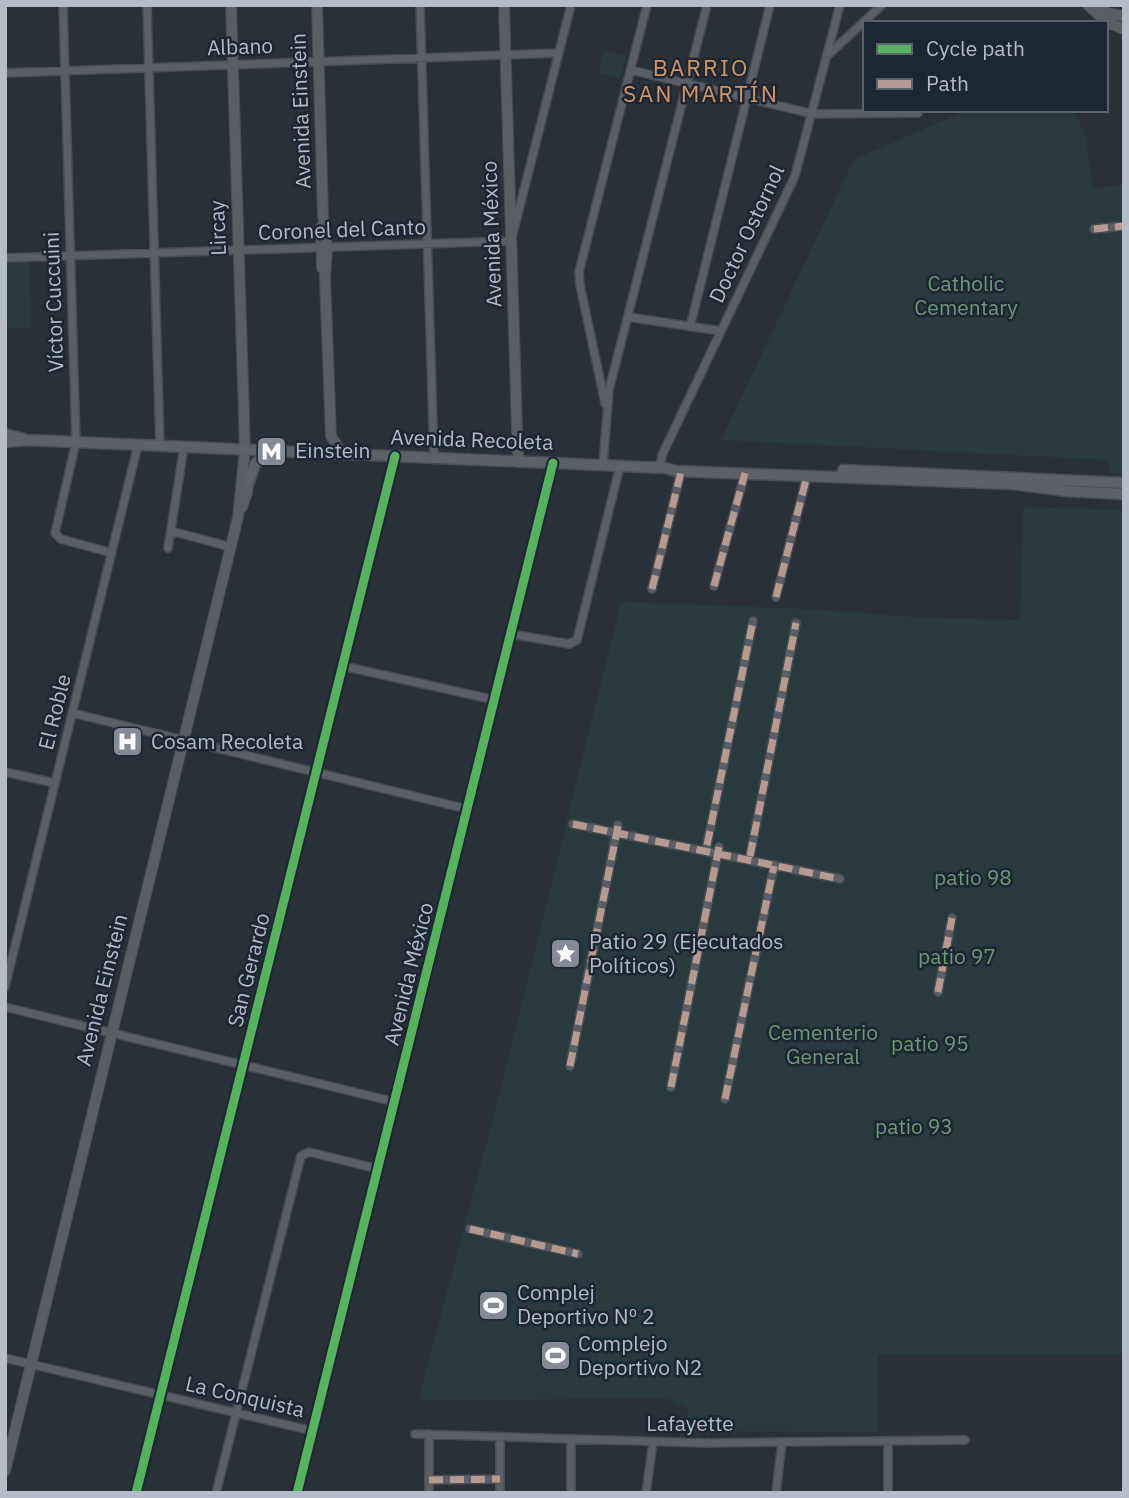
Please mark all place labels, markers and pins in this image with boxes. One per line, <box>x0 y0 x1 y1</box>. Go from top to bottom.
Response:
metro station icon: Einstein <box>255 434 289 468</box>
place label: Einstein <box>295 436 371 464</box>
hospital icon: Cosam Recoleta <box>111 725 145 759</box>
place label: Cosam Recoleta <box>151 727 303 755</box>
place label: Patio 29 (Ejecutados Políticos) <box>589 927 784 979</box>
place icon: Patio 29 (Ejecutados Políticos) <box>549 937 583 971</box>
place label: Complej Deportivo Nº 2 <box>517 1278 655 1330</box>
sports icon: Complej Deportivo Nº 2 <box>477 1288 511 1322</box>
place label: Complejo Deportivo N2 <box>578 1329 702 1381</box>
sports icon: Complejo Deportivo N2 <box>538 1339 572 1373</box>

